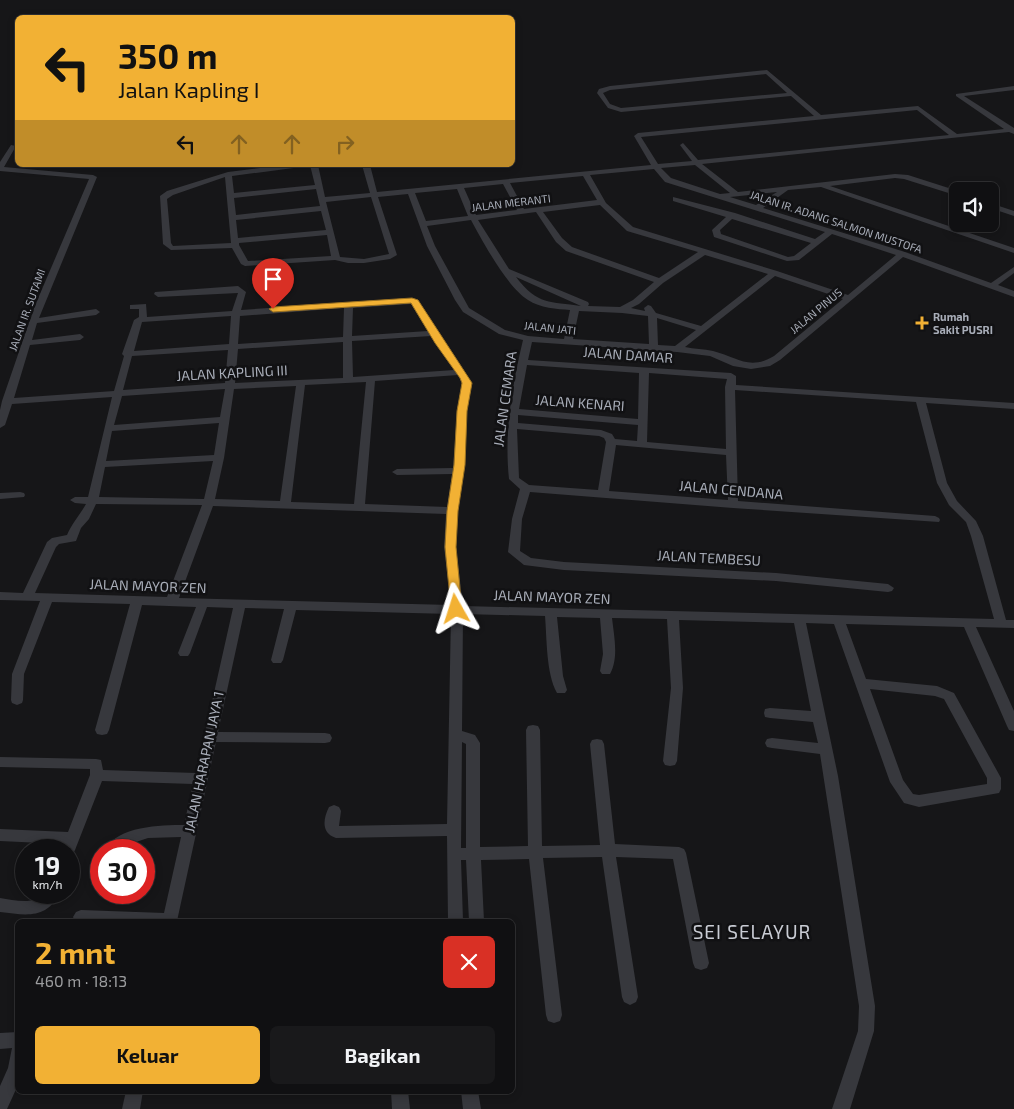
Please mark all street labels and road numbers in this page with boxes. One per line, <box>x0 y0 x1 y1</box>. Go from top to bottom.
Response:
street label: JALAN IR. ADANG SALMON MUSTOFA <box>748 187 924 256</box>
street label: JALAN MERANTI <box>471 191 551 214</box>
street label: JALAN IR. SUTAMI <box>6 267 47 353</box>
street label: JALAN PINUS <box>787 285 844 336</box>
street label: JALAN JATI <box>523 318 577 337</box>
street label: JALAN DAMAR <box>583 343 674 366</box>
street label: JALAN CEMARA <box>489 350 520 448</box>
street label: JALAN KAPLING III <box>176 361 288 384</box>
street label: JALAN KENARI <box>535 391 625 414</box>
street label: JALAN CENDANA <box>678 476 784 503</box>
street label: JALAN TEMBESU <box>657 546 761 569</box>
street label: JALAN MAYOR ZEN <box>89 575 207 596</box>
street label: JALAN MAYOR ZEN <box>493 586 611 607</box>
street label: JALAN HARAPAN JAYA 1 <box>180 690 227 834</box>

